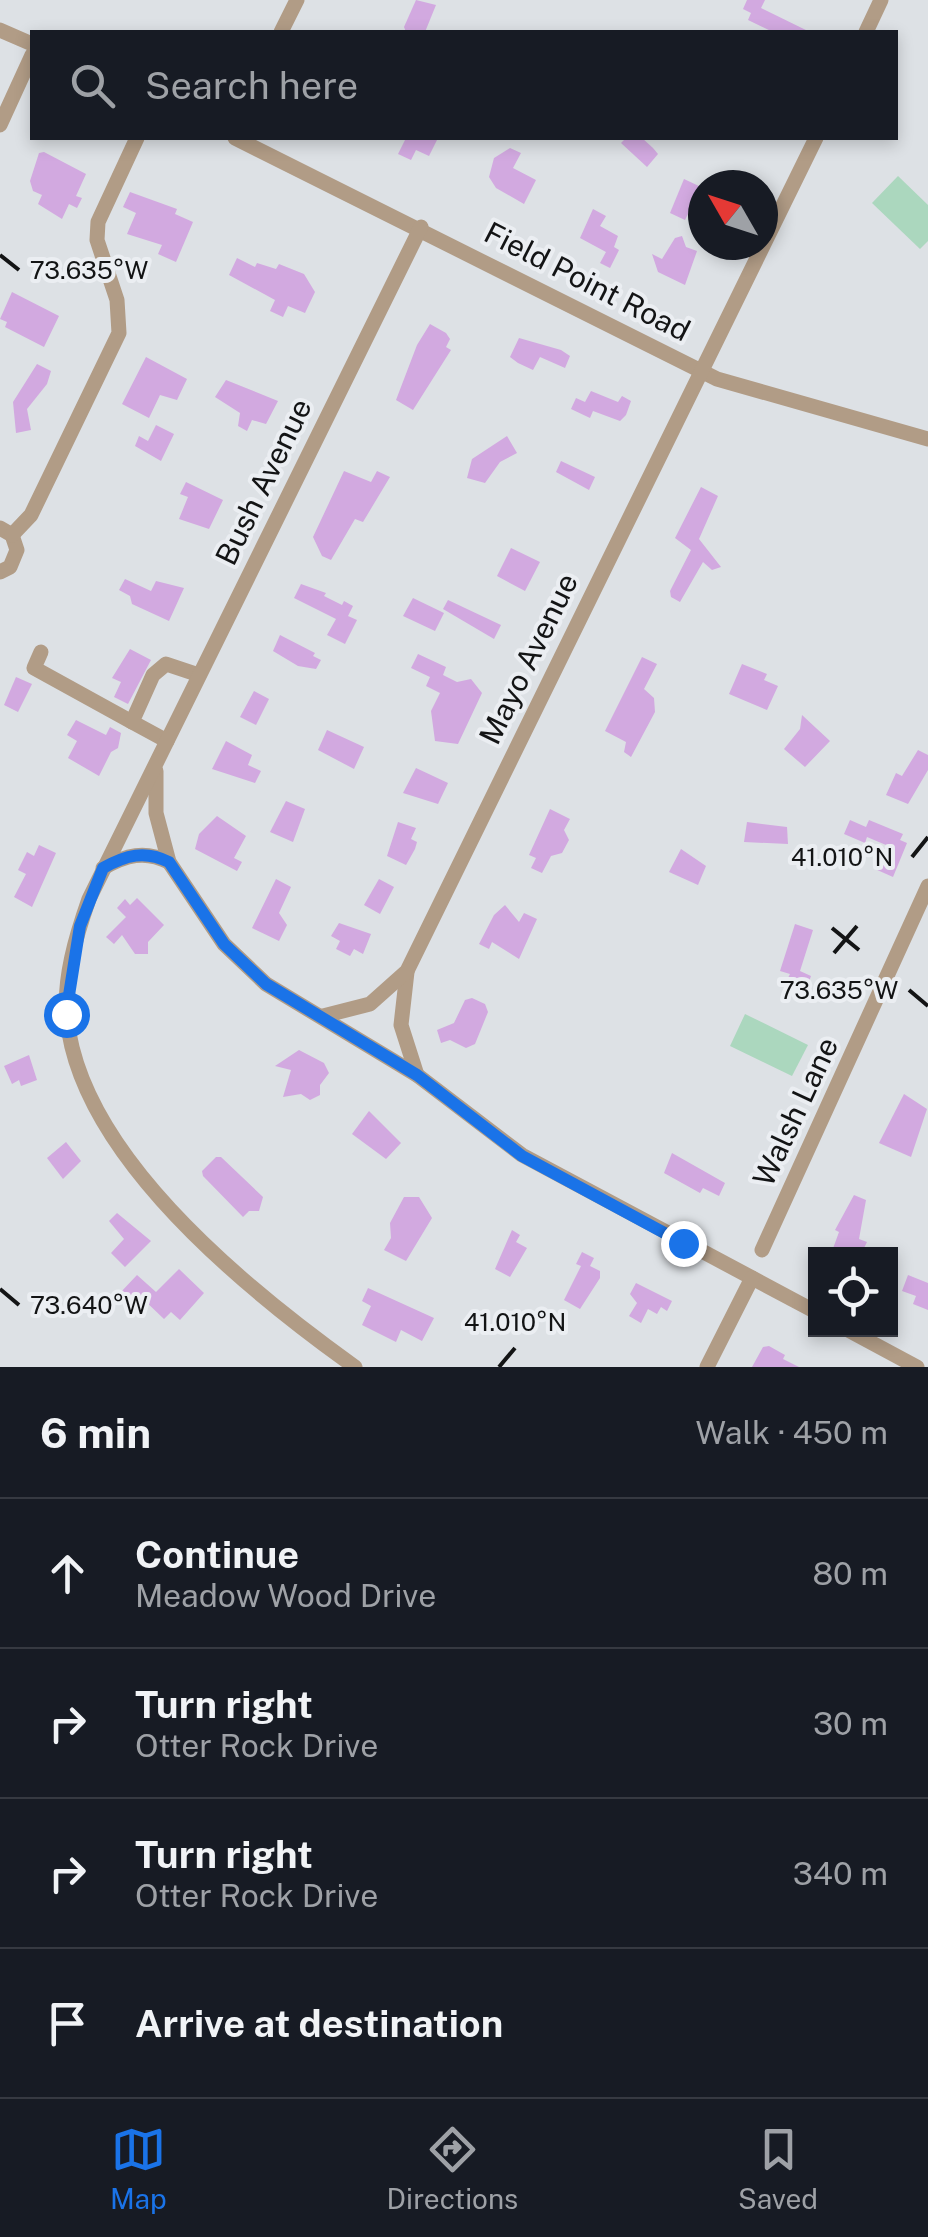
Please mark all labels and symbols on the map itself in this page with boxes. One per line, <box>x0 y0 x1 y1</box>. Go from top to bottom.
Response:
north arrow <box>688 170 778 260</box>
street label: Field Point Road <box>479 214 696 348</box>
text: 73.635°W <box>30 255 148 285</box>
street label: Bush Avenue <box>207 393 319 570</box>
street label: Mayo Avenue <box>471 567 585 750</box>
text: 41.010°N <box>791 842 893 872</box>
text: 73.635°W <box>780 975 898 1005</box>
route start <box>44 992 90 1038</box>
street label: Walsh Lane <box>745 1031 845 1192</box>
route end <box>661 1221 707 1267</box>
text: 73.640°W <box>30 1290 148 1320</box>
text: 41.010°N <box>464 1307 566 1337</box>

